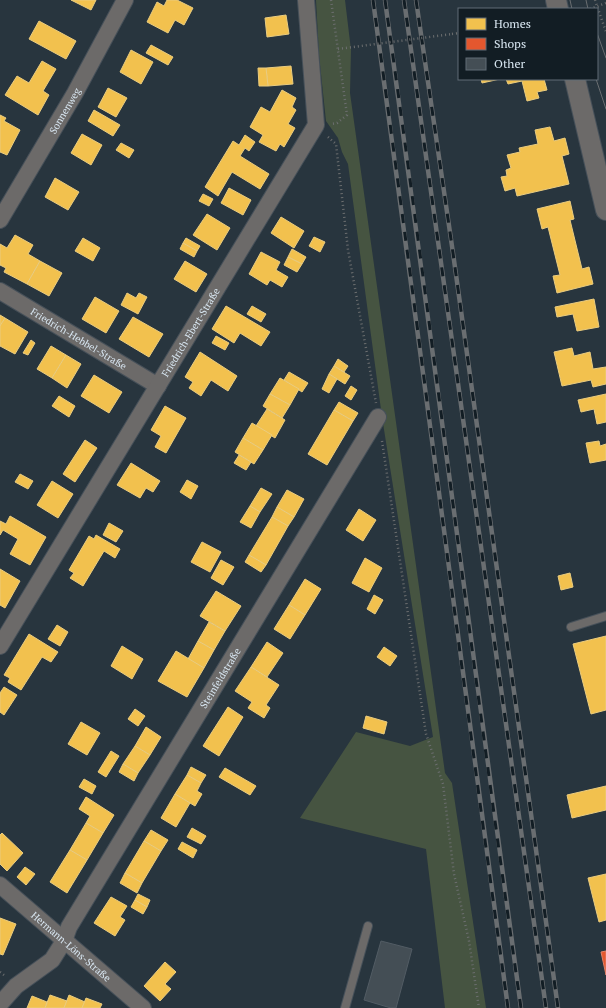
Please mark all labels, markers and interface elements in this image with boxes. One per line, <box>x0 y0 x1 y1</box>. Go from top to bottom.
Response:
legend <box>458 8 598 80</box>
text: Homes <box>494 16 531 31</box>
text: Shops <box>494 36 526 51</box>
text: Other <box>494 56 525 71</box>
street label: Sonnenweg <box>46 85 84 136</box>
street label: Friedrich-Ebert-Straße <box>158 285 222 379</box>
street label: Friedrich-Hebbel-Straße <box>29 305 129 372</box>
street label: Steinfeldstraße <box>197 645 243 711</box>
street label: Hermann-Löns-Straße <box>29 908 114 984</box>

